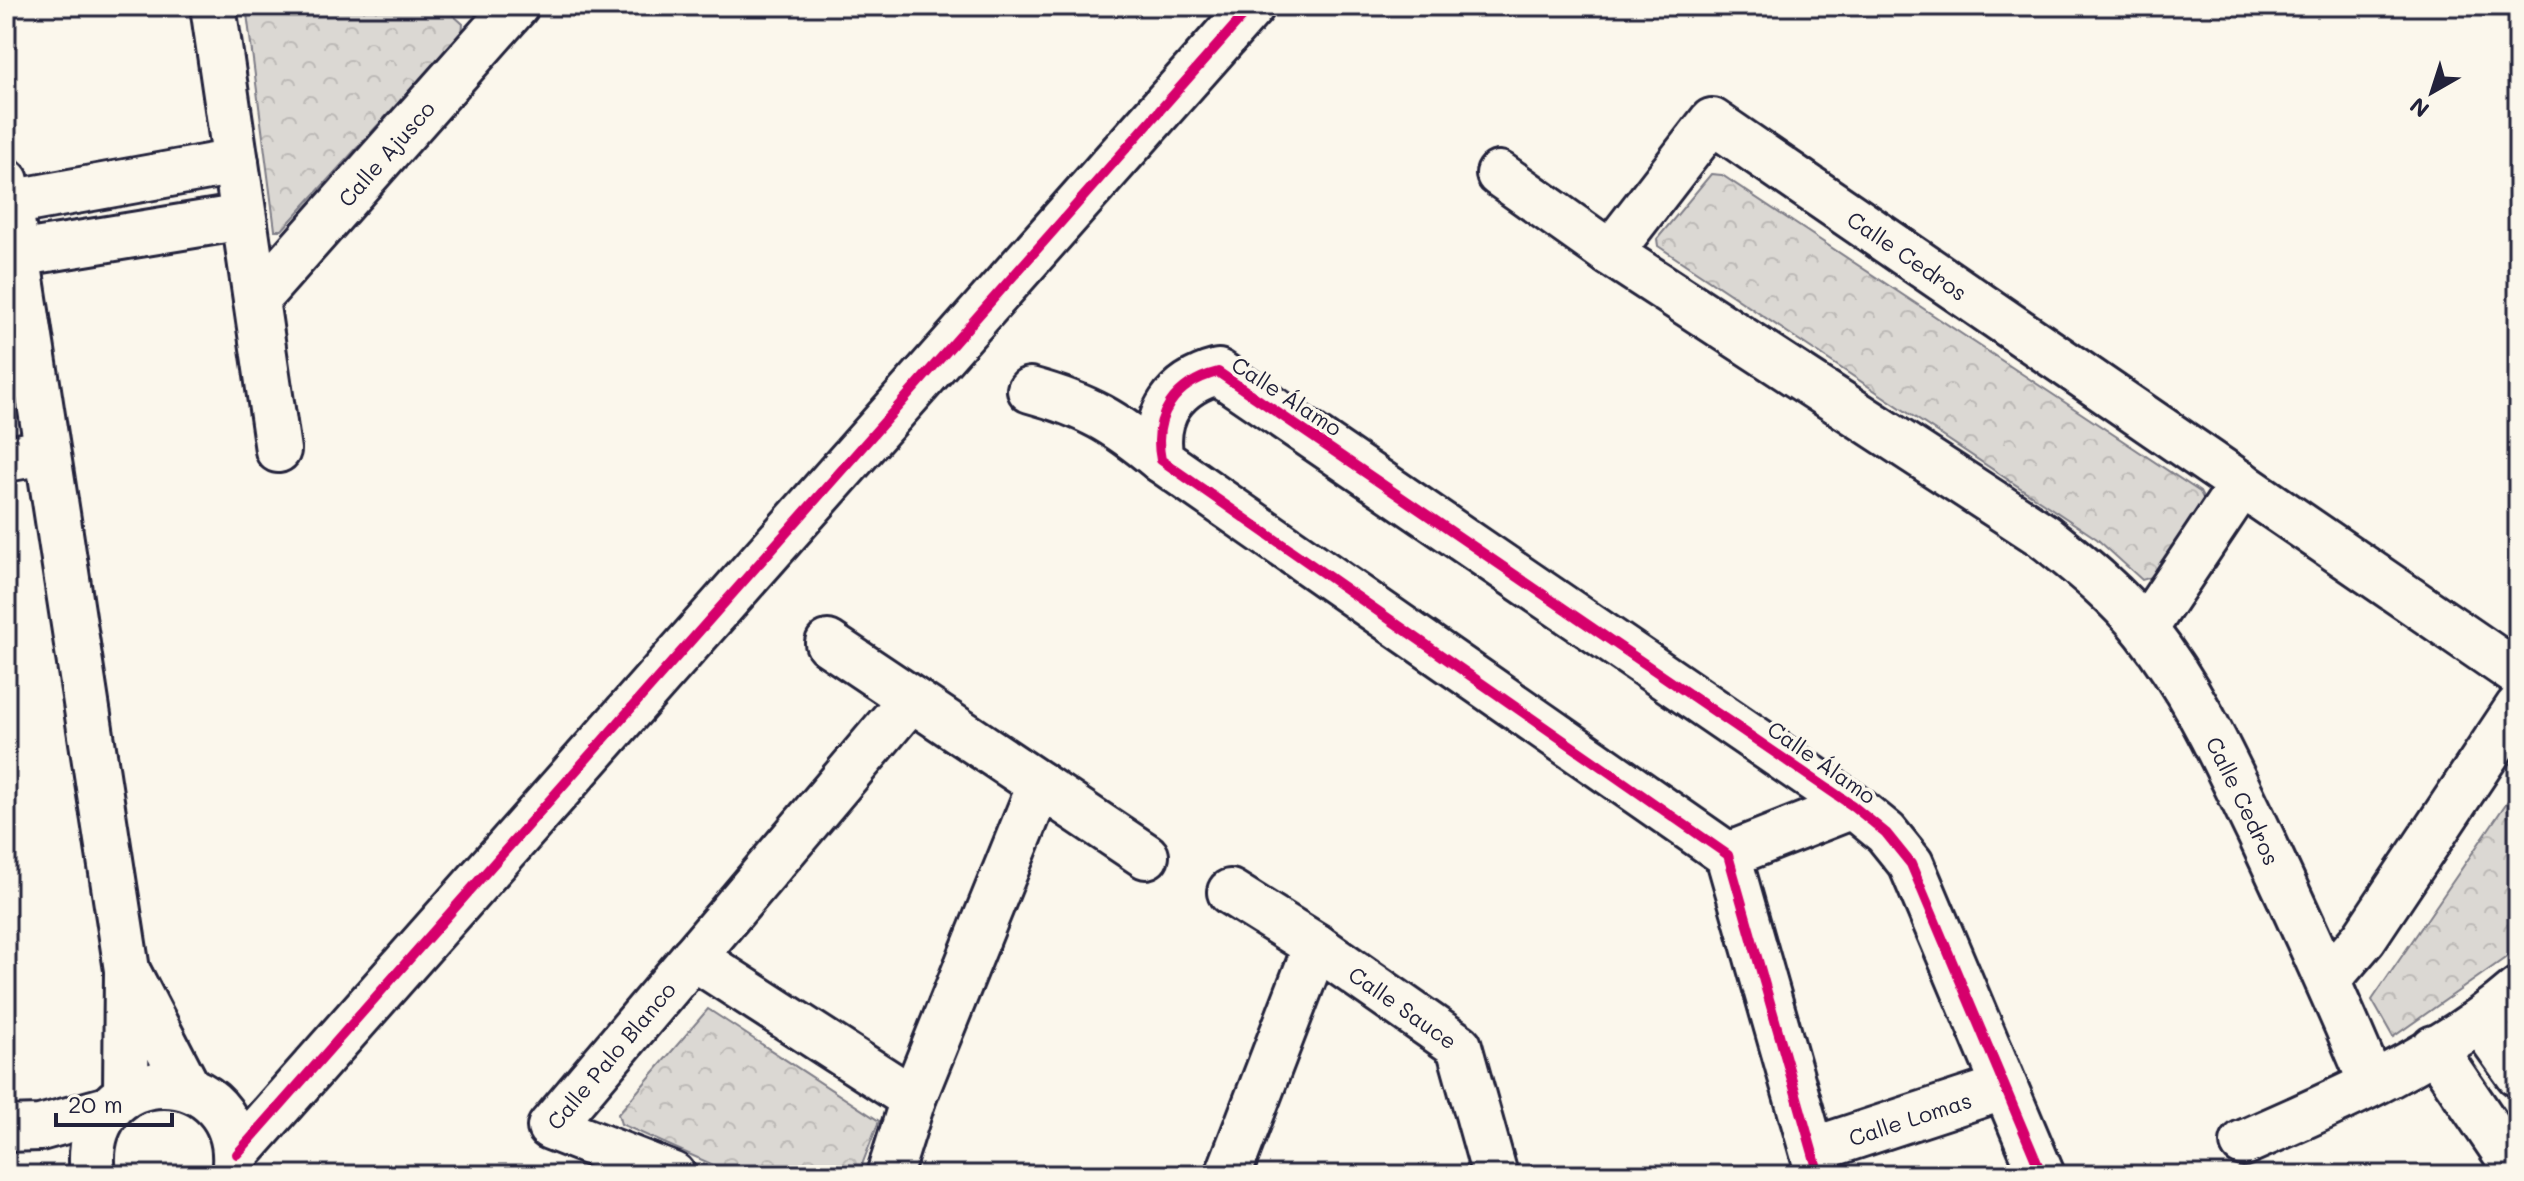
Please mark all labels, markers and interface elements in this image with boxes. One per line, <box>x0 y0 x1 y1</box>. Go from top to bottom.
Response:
north arrow <box>2392 52 2472 132</box>
text: N <box>2403 91 2435 124</box>
street label: Calle Ajusco <box>331 94 441 212</box>
street label: Calle Cedros <box>1842 204 1973 307</box>
street label: Calle Álamo <box>1226 349 1348 443</box>
street label: Calle Álamo <box>1762 714 1882 810</box>
street label: Calle Cedros <box>2200 731 2287 869</box>
street label: Calle Sauce <box>1343 959 1463 1055</box>
street label: Calle Palo Blanco <box>540 975 681 1135</box>
scale bar <box>56 1077 172 1127</box>
street label: Calle Lomas <box>1845 1085 1975 1152</box>
text: 20 m <box>68 1088 123 1119</box>

